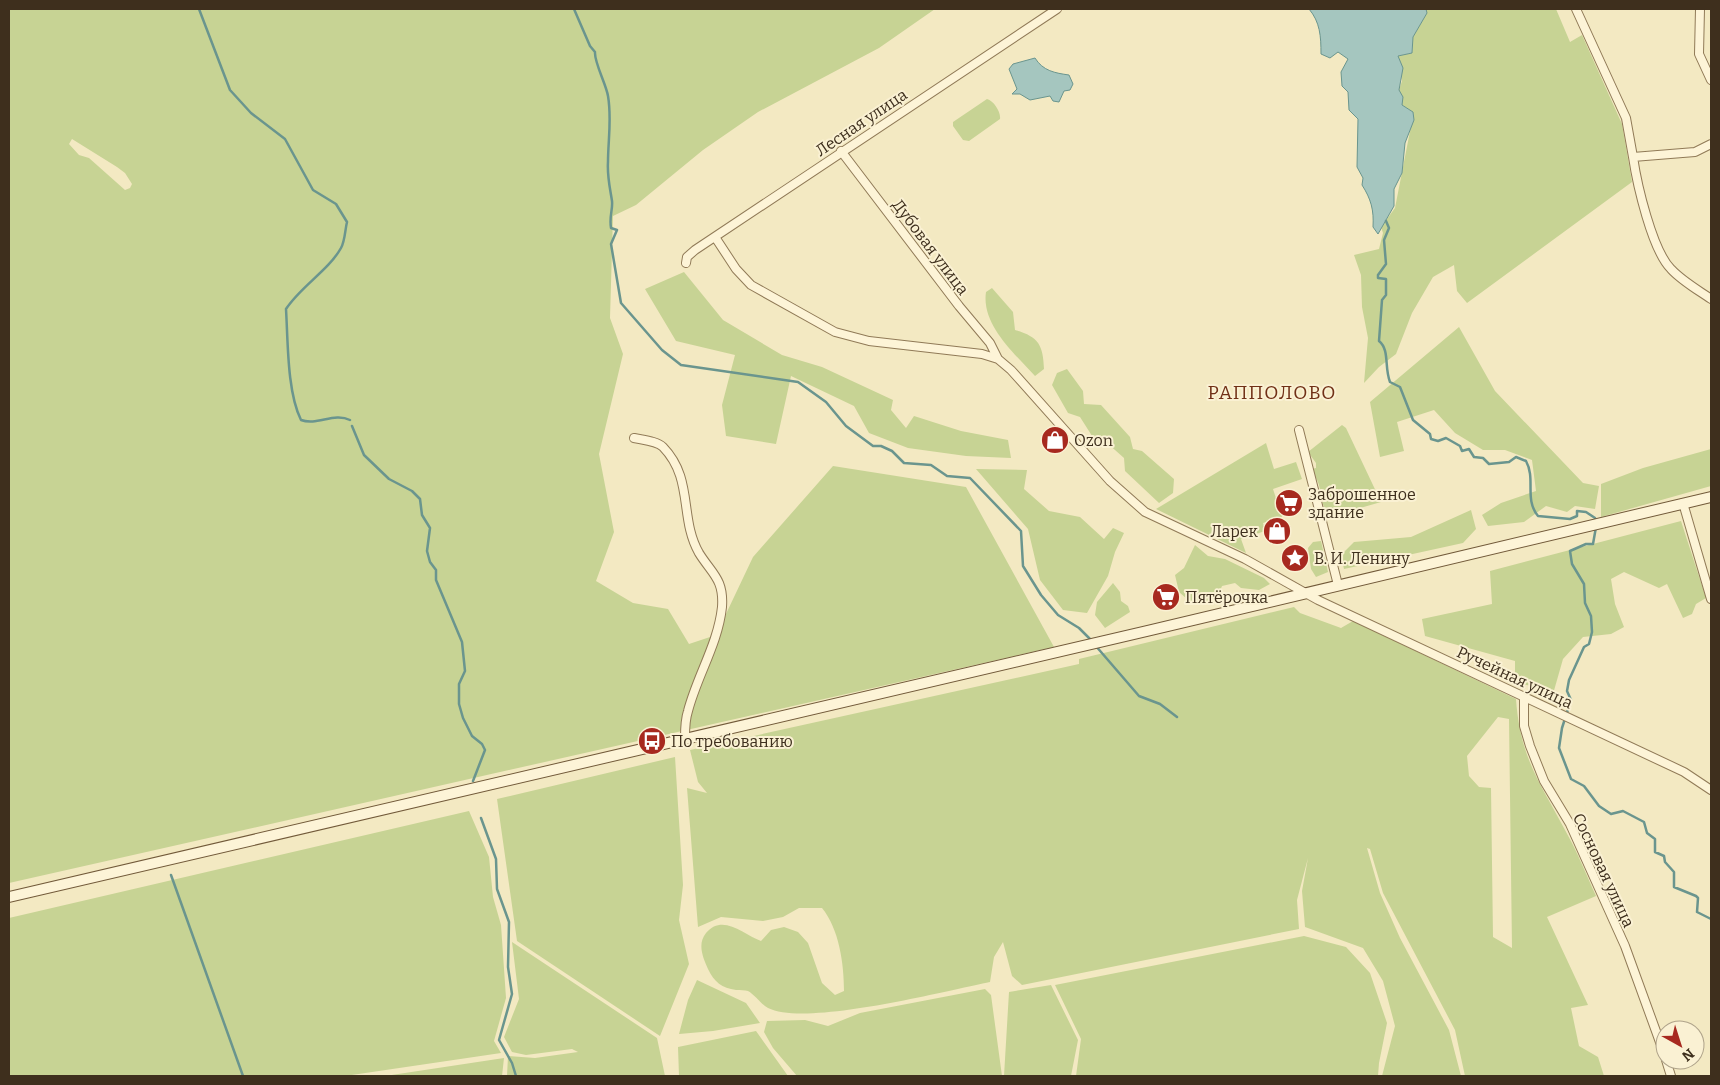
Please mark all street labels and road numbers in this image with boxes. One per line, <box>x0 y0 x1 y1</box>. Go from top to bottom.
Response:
street label: Лесная улица <box>812 85 911 160</box>
street label: Дубовая улица <box>889 196 973 299</box>
street label: Ручейная улица <box>1454 642 1576 713</box>
street label: Сосновая улица <box>1569 810 1638 931</box>

